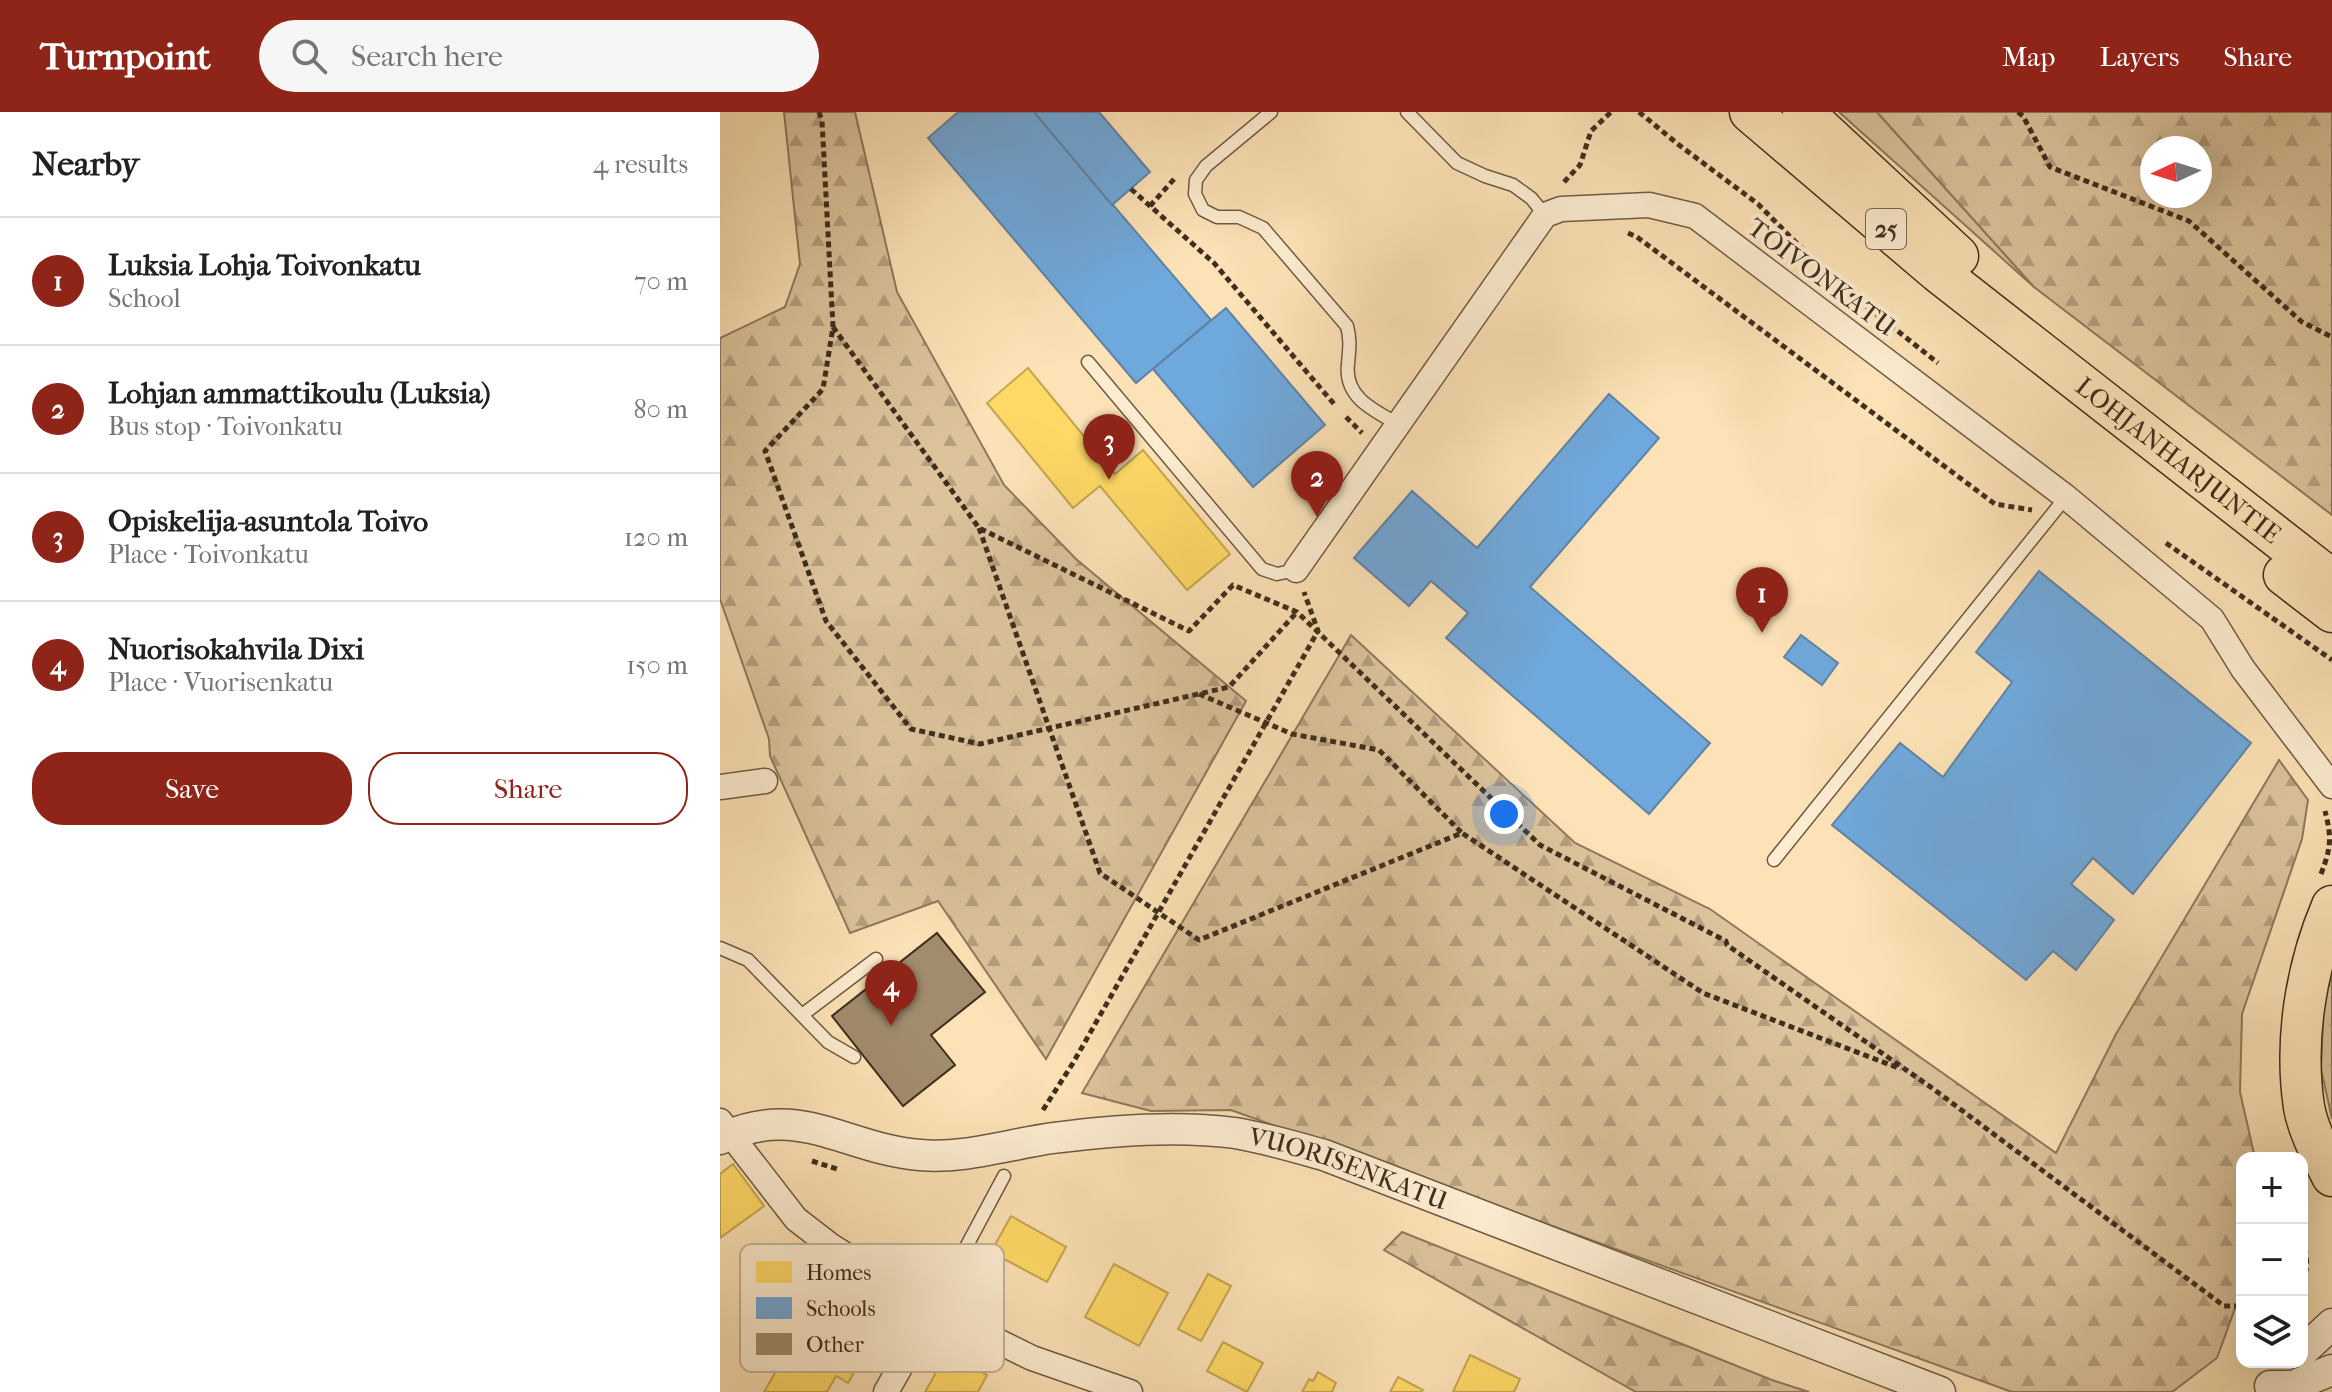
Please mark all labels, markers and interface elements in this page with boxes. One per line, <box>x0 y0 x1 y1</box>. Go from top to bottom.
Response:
search box <box>259 20 819 92</box>
text: Turnpoint <box>40 34 211 79</box>
icon: search <box>287 34 331 78</box>
text: Search here <box>351 39 503 74</box>
text: Map <box>2002 40 2055 73</box>
text: Layers <box>2099 40 2179 73</box>
text: Share <box>2223 40 2292 73</box>
north arrow <box>2140 136 2212 208</box>
text: Nearby <box>32 144 139 184</box>
text: 4 results <box>593 149 688 180</box>
road number: 25 <box>1866 209 1906 249</box>
street label: TOIVONKATU <box>1742 212 1902 343</box>
text: Luksia Lohja Toivonkatu <box>108 248 421 283</box>
text: 1 <box>53 266 63 297</box>
text: 70 m <box>634 266 688 297</box>
text: School <box>108 283 181 314</box>
street label: LOHJANHARJUNTIE <box>2069 371 2287 550</box>
text: Lohjan ammattikoulu (Luksia) <box>108 376 491 411</box>
text: 2 <box>51 394 65 425</box>
text: 80 m <box>633 394 688 425</box>
text: Bus stop · Toivonkatu <box>108 411 343 442</box>
pin: 3 <box>1083 414 1135 480</box>
pin: 2 <box>1291 451 1343 517</box>
text: Opiskelija-asuntola Toivo <box>108 504 428 539</box>
text: 3 <box>53 522 63 553</box>
text: 120 m <box>624 522 688 553</box>
text: Place · Toivonkatu <box>108 539 309 570</box>
pin: 1 <box>1736 567 1788 633</box>
text: Nuorisokahvila Dixi <box>108 632 364 667</box>
text: 4 <box>50 650 66 681</box>
text: 150 m <box>626 650 688 681</box>
text: Place · Vuorisenkatu <box>108 667 333 698</box>
button: Save <box>32 752 352 825</box>
button: Share <box>368 752 688 825</box>
your location <box>1484 794 1524 834</box>
pin: 4 <box>865 960 917 1026</box>
street label: VUORISENKATU <box>1245 1121 1452 1217</box>
map controls <box>2236 1152 2308 1368</box>
button: + <box>2236 1152 2308 1224</box>
button: − <box>2236 1224 2308 1296</box>
legend <box>740 1244 1004 1372</box>
text: Homes <box>806 1260 871 1286</box>
text: Schools <box>806 1296 876 1322</box>
button: layers <box>2236 1296 2308 1368</box>
text: Other <box>806 1332 864 1358</box>

